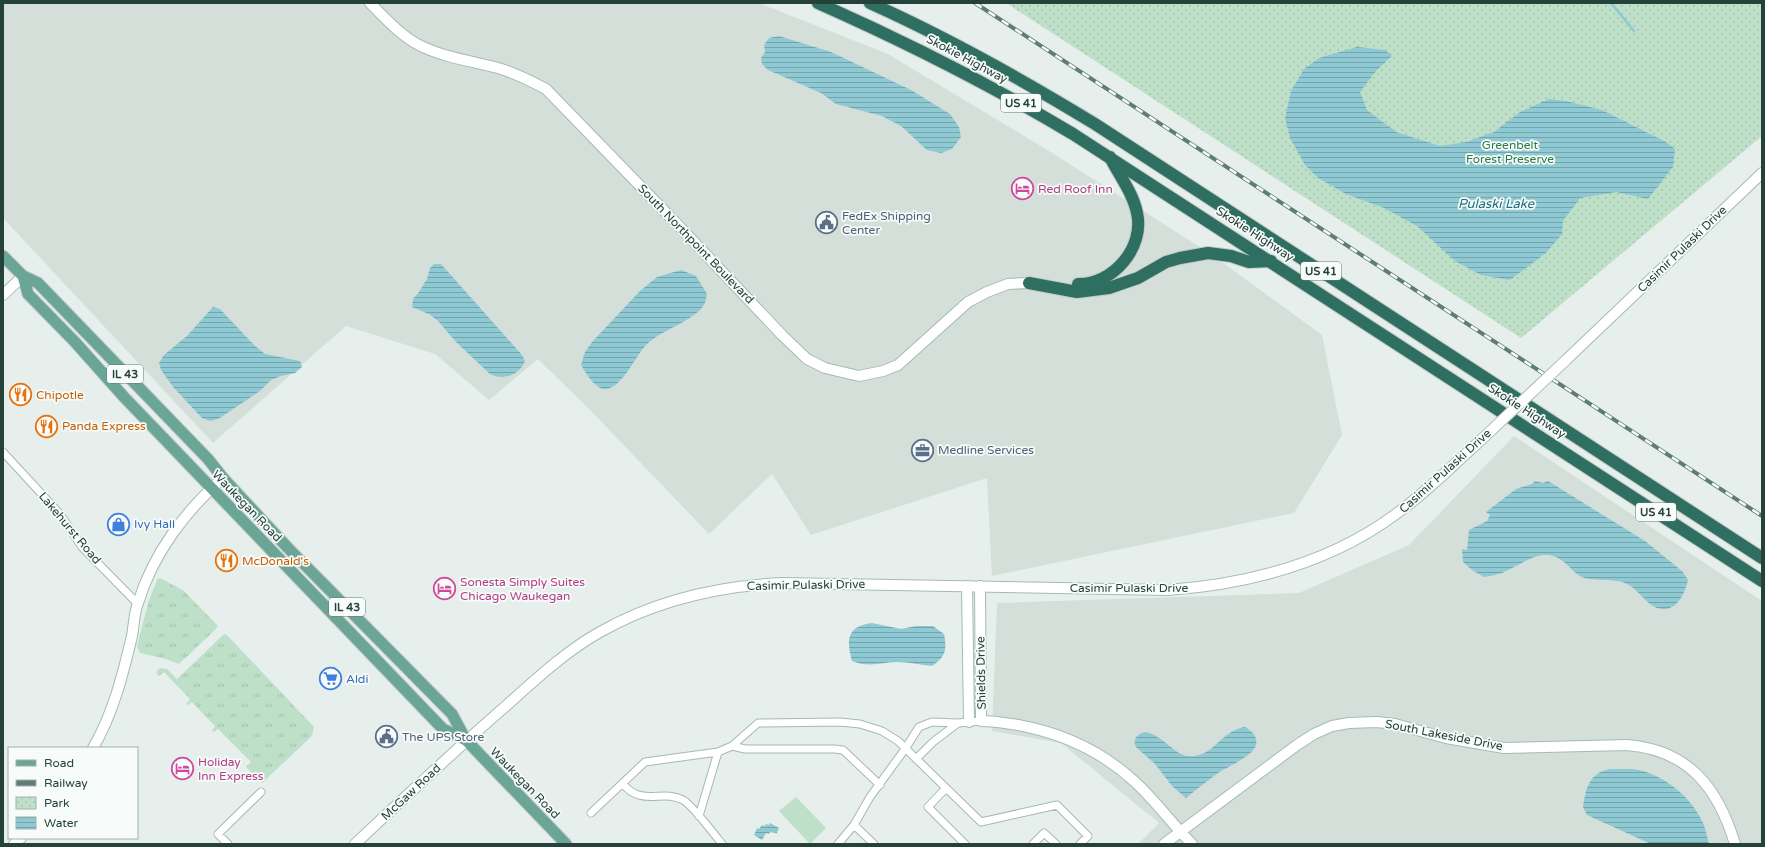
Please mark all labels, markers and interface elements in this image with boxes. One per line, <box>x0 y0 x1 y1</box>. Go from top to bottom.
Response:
street label: Skokie Highway <box>924 32 1010 86</box>
road number: US 41 <box>1001 94 1041 112</box>
park label: Greenbelt Forest Preserve <box>1466 138 1554 166</box>
hotel icon: Red Roof Inn <box>1010 176 1036 202</box>
street label: South Northpoint Boulevard <box>635 181 757 307</box>
place label: Red Roof Inn <box>1038 182 1113 196</box>
water label: Pulaski Lake <box>1458 196 1535 212</box>
street label: Casimir Pulaski Drive <box>1634 203 1730 295</box>
street label: Skokie Highway <box>1214 204 1297 265</box>
place label: FedEx Shipping Center <box>842 209 931 237</box>
public building icon: FedEx Shipping Center <box>814 210 840 236</box>
road number: US 41 <box>1301 262 1341 280</box>
road number: IL 43 <box>107 365 143 383</box>
street label: Skokie Highway <box>1486 381 1569 442</box>
restaurant icon: Chipotle <box>8 382 34 408</box>
place label: Chipotle <box>36 388 84 402</box>
restaurant icon: Panda Express <box>34 413 60 439</box>
place label: Panda Express <box>62 419 146 433</box>
street label: Casimir Pulaski Drive <box>1396 426 1494 516</box>
office icon: Medline Services <box>909 437 935 463</box>
place label: Medline Services <box>938 443 1034 457</box>
street label: Waukegan Road <box>209 467 285 545</box>
street label: Lakehurst Road <box>36 489 104 567</box>
road number: US 41 <box>1636 503 1676 521</box>
shop icon: Ivy Hall <box>106 511 132 537</box>
place label: Ivy Hall <box>134 517 175 531</box>
restaurant icon: McDonald's <box>213 548 239 574</box>
place label: McDonald's <box>242 554 309 568</box>
place label: Sonesta Simply Suites Chicago Waukegan <box>460 575 585 603</box>
hotel icon: Sonesta Simply Suites Chicago Waukegan <box>431 576 457 602</box>
street label: Casimir Pulaski Drive <box>747 577 866 593</box>
street label: Casimir Pulaski Drive <box>1070 581 1188 595</box>
road number: IL 43 <box>329 598 365 616</box>
street label: Shields Drive <box>973 636 989 710</box>
supermarket icon: Aldi <box>317 666 343 692</box>
place label: Aldi <box>346 672 368 686</box>
street label: South Lakeside Drive <box>1384 717 1504 753</box>
public building icon: The UPS Store <box>374 724 400 750</box>
place label: The UPS Store <box>402 730 484 744</box>
street label: Waukegan Road <box>487 744 563 822</box>
legend <box>8 747 138 839</box>
place label: Holiday Inn Express <box>198 755 264 783</box>
text: Road <box>44 756 74 770</box>
hotel icon: Holiday Inn Express <box>169 756 195 782</box>
street label: McGaw Road <box>378 761 444 823</box>
text: Railway <box>44 776 88 790</box>
text: Park <box>44 796 70 810</box>
text: Water <box>44 816 79 830</box>

